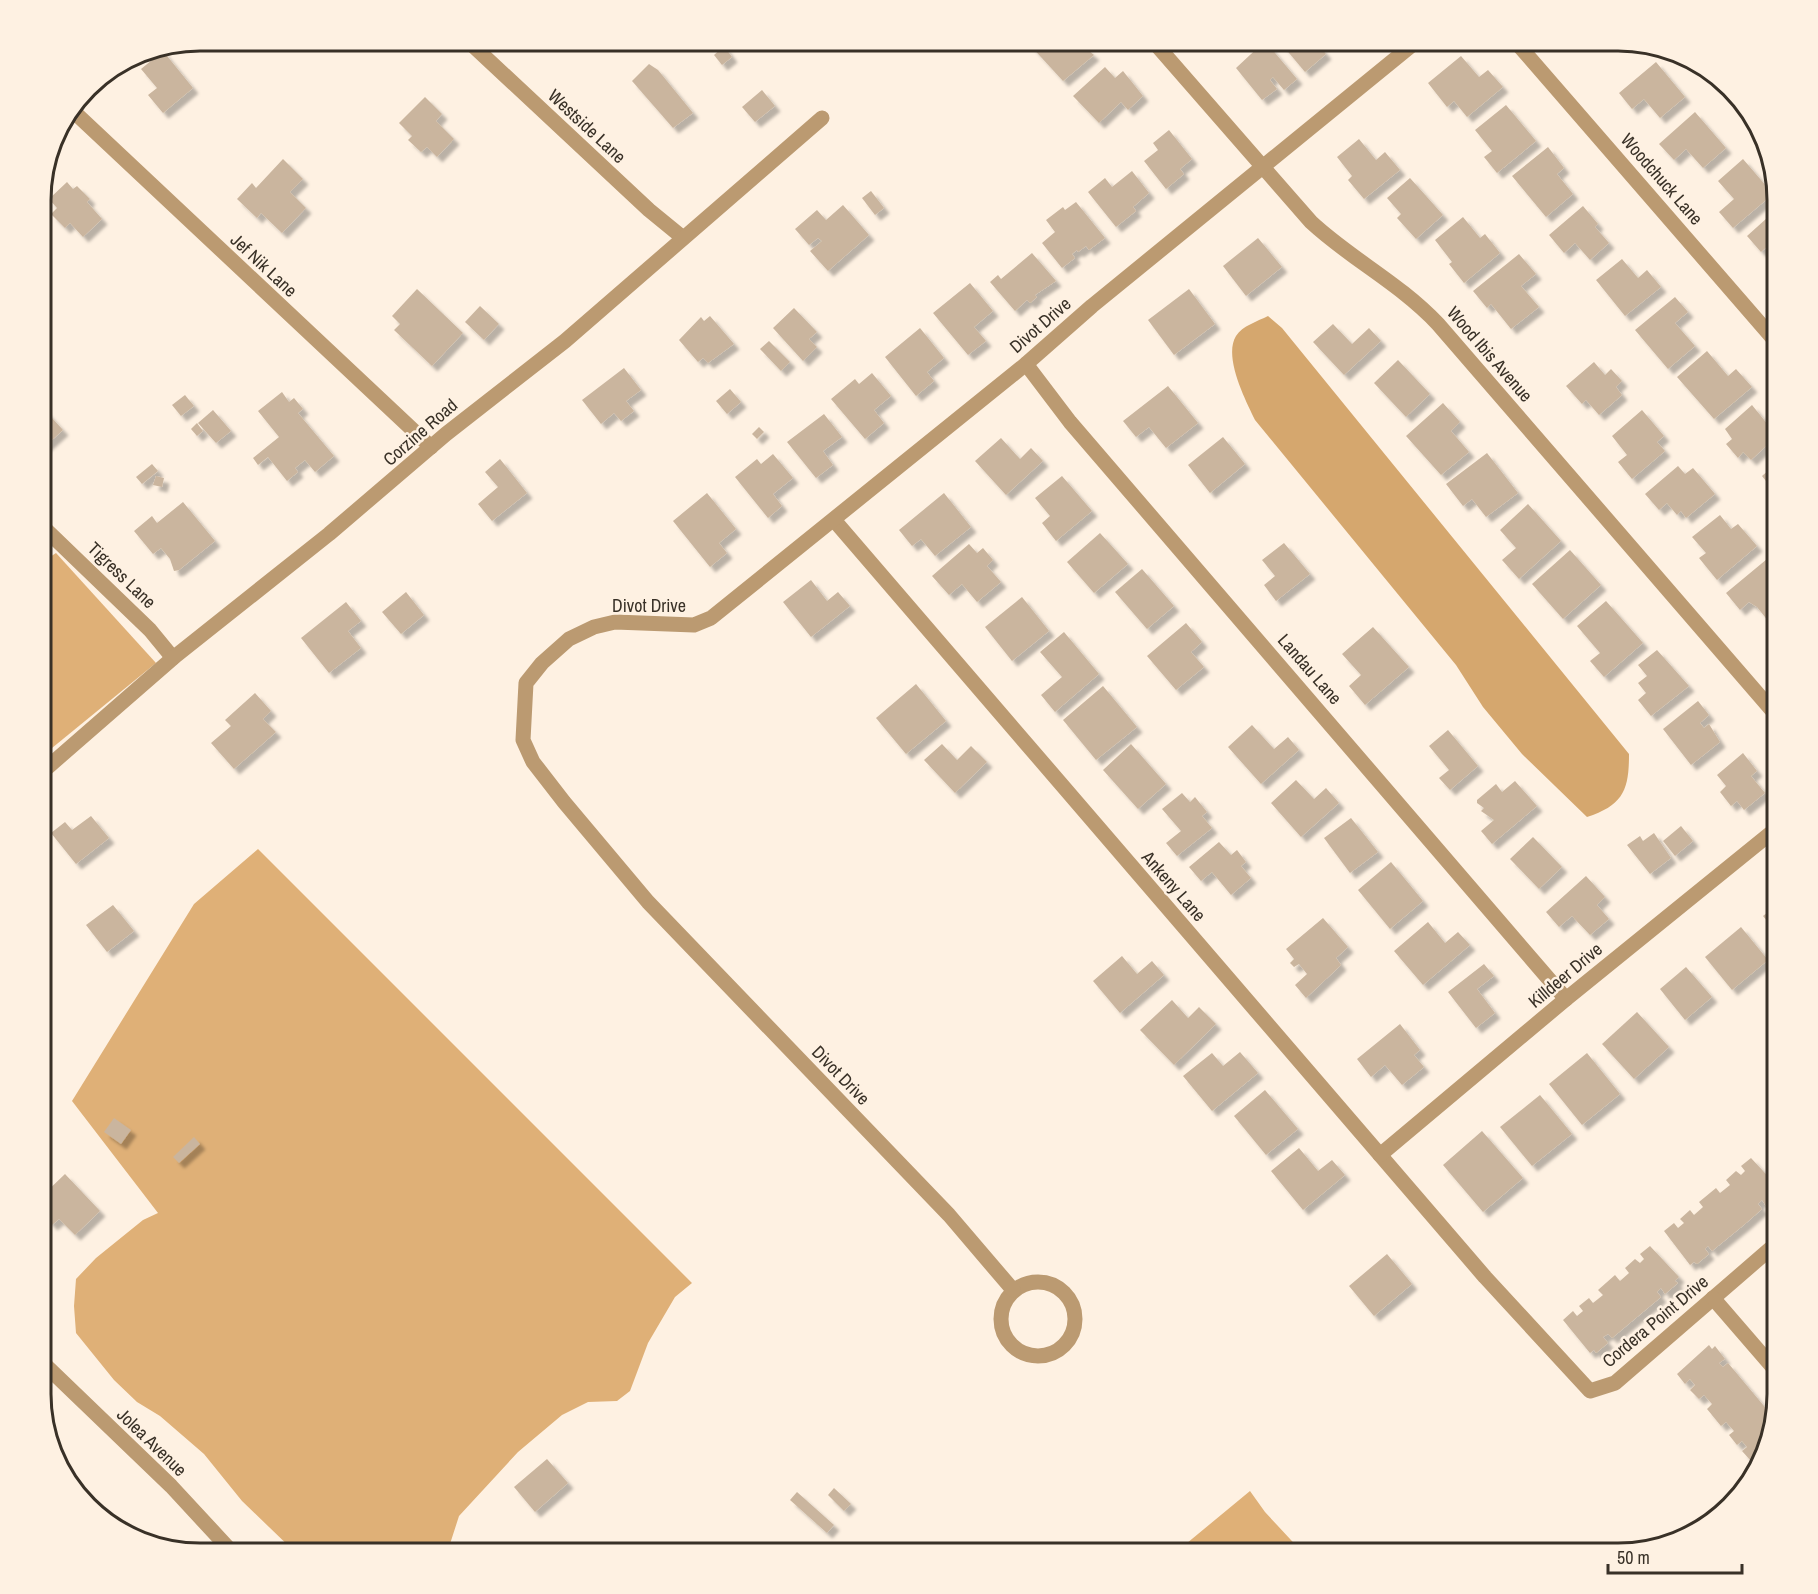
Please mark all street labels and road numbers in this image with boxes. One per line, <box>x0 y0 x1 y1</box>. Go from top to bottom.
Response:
street label: Westside Lane <box>543 83 631 169</box>
street label: Woodchuck Lane <box>1615 128 1709 230</box>
street label: Jef Nik Lane <box>225 228 303 302</box>
street label: Divot Drive <box>1004 291 1076 359</box>
street label: Wood Ibis Avenue <box>1441 301 1539 407</box>
street label: Corzine Road <box>377 393 463 471</box>
street label: Tigress Lane <box>82 536 162 614</box>
street label: Divot Drive <box>612 593 686 618</box>
street label: Landau Lane <box>1272 628 1348 710</box>
street label: Ankeny Lane <box>1136 845 1212 927</box>
street label: Killdeer Drive <box>1523 937 1607 1013</box>
street label: Divot Drive <box>806 1040 876 1110</box>
street label: Cordera Point Drive <box>1597 1269 1713 1373</box>
street label: Jolea Avenue <box>112 1402 192 1482</box>

